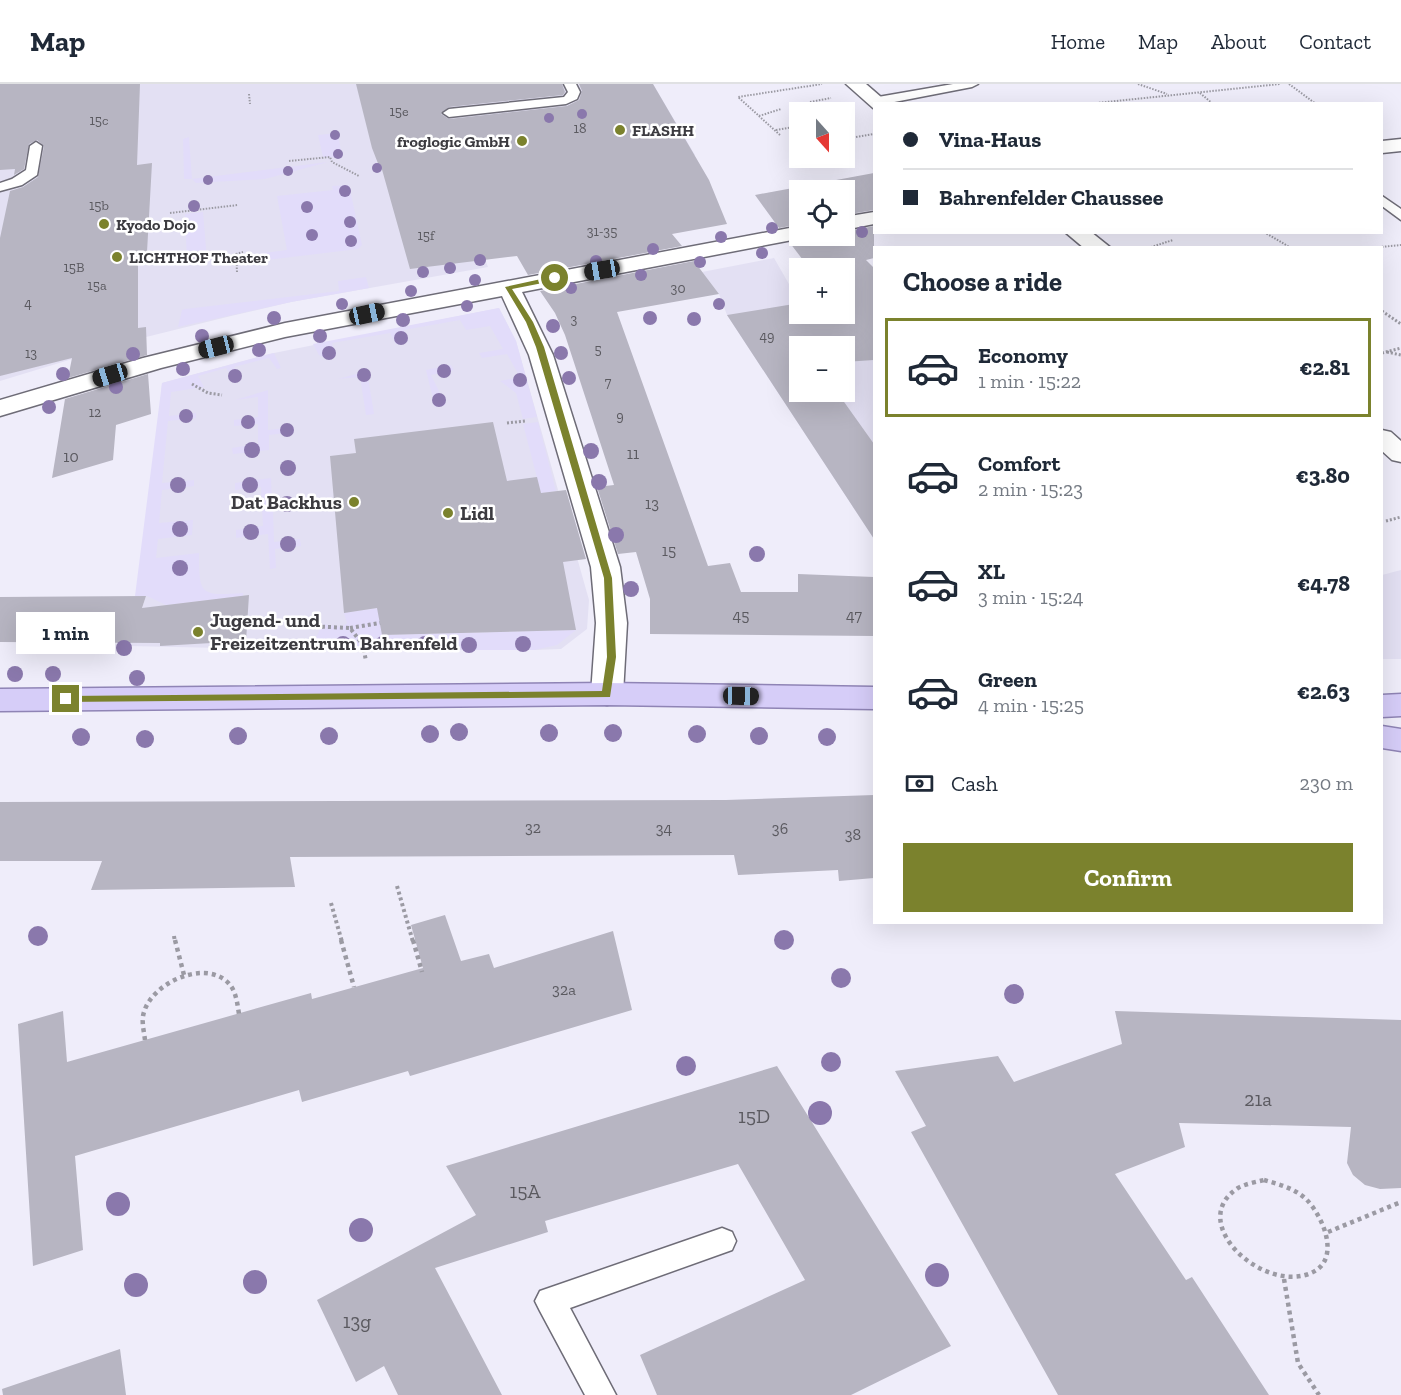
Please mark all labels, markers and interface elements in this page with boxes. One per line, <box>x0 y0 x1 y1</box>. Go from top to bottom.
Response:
text: Map <box>30 25 85 58</box>
text: Home <box>1051 29 1105 54</box>
text: Map <box>1138 29 1178 54</box>
text: About <box>1211 29 1266 54</box>
text: Contact <box>1299 29 1371 54</box>
north arrow <box>789 102 855 168</box>
map controls <box>789 102 855 402</box>
house number: 15e <box>389 103 409 120</box>
house number: 15c <box>89 112 109 129</box>
house number: 18 <box>574 120 586 137</box>
place label: FLASHH <box>632 121 694 140</box>
marker: FLASHH <box>613 123 627 137</box>
text: Vina-Haus <box>939 126 1041 153</box>
place label: froglogic GmbH <box>397 132 510 151</box>
marker: froglogic GmbH <box>515 134 529 148</box>
button: locate <box>789 180 855 246</box>
text: Bahrenfelder Chaussee <box>939 184 1163 211</box>
house number: 15b <box>89 197 109 214</box>
place label: Kyodo Dojo <box>116 215 196 234</box>
marker: Kyodo Dojo <box>97 217 111 231</box>
house number: 31-35 <box>587 223 617 240</box>
house number: 15f <box>417 227 436 244</box>
place label: LICHTHOF Theater <box>129 248 268 267</box>
marker: LICHTHOF Theater <box>110 250 124 264</box>
car <box>583 258 621 282</box>
button: + <box>789 258 855 324</box>
house number: 15B <box>63 259 85 276</box>
route start <box>541 264 568 291</box>
text: Choose a ride <box>903 266 1062 298</box>
house number: 15a <box>87 277 107 294</box>
house number: 30 <box>671 280 685 297</box>
house number: 4 <box>24 295 32 312</box>
car <box>348 301 386 327</box>
house number: 3 <box>571 311 578 328</box>
house number: 49 <box>760 328 774 345</box>
car <box>196 334 236 360</box>
button: − <box>789 336 855 402</box>
house number: 5 <box>594 341 602 358</box>
icon: car <box>906 341 960 395</box>
text: Economy <box>978 342 1068 369</box>
house number: 13 <box>25 345 37 362</box>
text: €2.81 <box>1299 354 1350 381</box>
car <box>90 361 130 389</box>
text: 1 min · 15:22 <box>978 369 1081 393</box>
house number: 7 <box>605 374 612 391</box>
house number: 12 <box>89 404 101 421</box>
house number: 9 <box>616 408 624 425</box>
house number: 11 <box>627 444 639 463</box>
house number: 10 <box>63 447 79 466</box>
icon: car <box>906 449 960 503</box>
text: Comfort <box>978 450 1060 477</box>
text: €3.80 <box>1296 462 1350 489</box>
text: 2 min · 15:23 <box>978 477 1083 501</box>
place label: Dat Backhus <box>231 490 342 514</box>
house number: 13 <box>645 494 659 513</box>
marker: Dat Backhus <box>347 495 361 509</box>
place label: Lidl <box>460 501 495 525</box>
marker: Lidl <box>441 506 455 520</box>
house number: 15 <box>662 541 676 560</box>
icon: car <box>906 557 960 611</box>
text: XL <box>978 558 1005 585</box>
text: €4.78 <box>1297 570 1350 597</box>
text: 3 min · 15:24 <box>978 585 1084 609</box>
house number: 45 <box>733 606 749 625</box>
house number: 47 <box>846 606 862 625</box>
place label: Jugend- und Freizeitzentrum Bahrenfeld <box>210 608 458 655</box>
callout: 1 min <box>16 612 116 654</box>
text: 1 min <box>42 621 89 645</box>
marker: Jugend- und Freizeitzentrum Bahrenfeld <box>191 625 205 639</box>
icon: car <box>906 665 960 719</box>
text: Green <box>978 666 1037 693</box>
text: €2.63 <box>1297 678 1350 705</box>
route end <box>52 685 79 712</box>
car <box>723 687 759 705</box>
text: 4 min · 15:25 <box>978 693 1084 717</box>
icon: cash <box>903 767 936 800</box>
text: Cash <box>951 770 998 797</box>
text: 230 m <box>1300 771 1353 795</box>
house number: 32 <box>525 818 541 837</box>
house number: 34 <box>656 819 673 838</box>
house number: 36 <box>772 819 788 838</box>
house number: 38 <box>845 825 861 844</box>
button: Confirm <box>903 843 1353 912</box>
house number: 32a <box>552 980 576 999</box>
house number: 21a <box>1244 1087 1272 1111</box>
house number: 15D <box>738 1104 770 1128</box>
house number: 15A <box>510 1179 541 1203</box>
house number: 13g <box>343 1309 371 1333</box>

